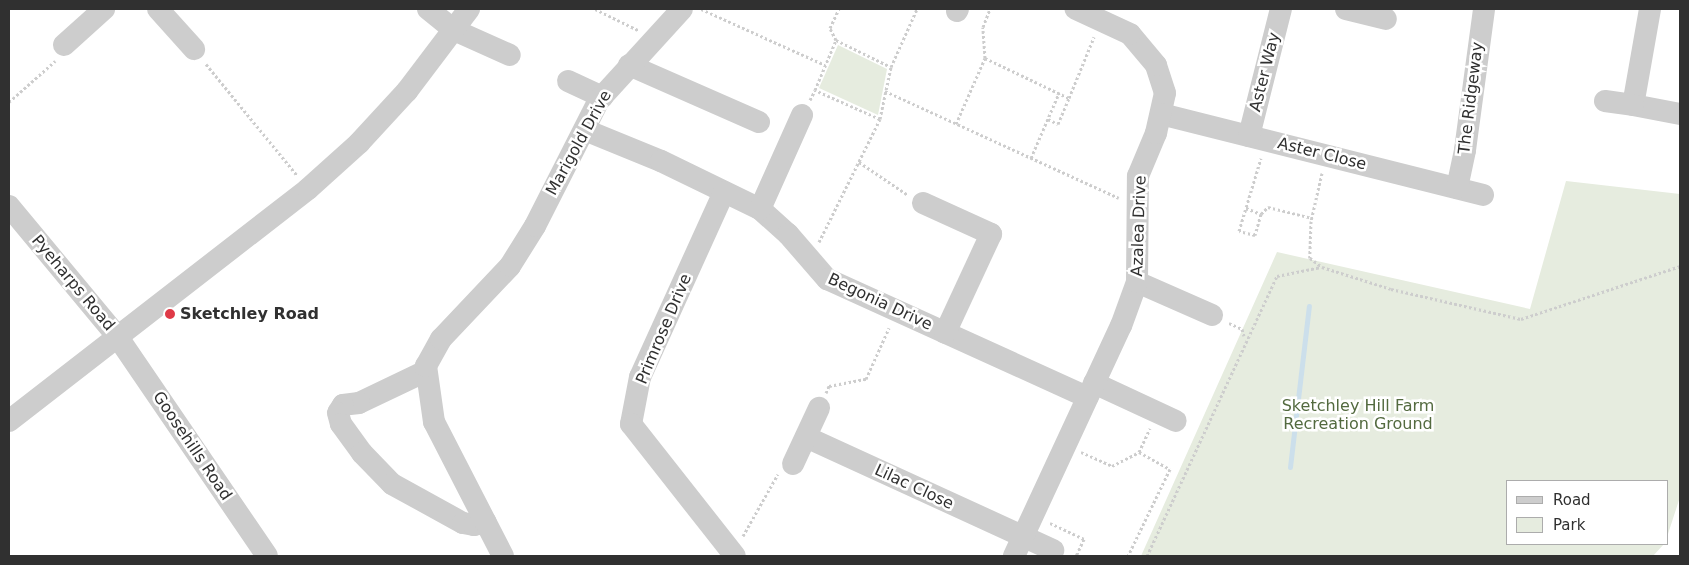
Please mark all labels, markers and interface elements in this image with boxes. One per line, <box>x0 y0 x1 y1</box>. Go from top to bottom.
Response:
street label: Aster Way <box>1246 30 1284 114</box>
street label: The Ridgeway <box>1455 41 1487 155</box>
street label: Marigold Drive <box>542 87 616 199</box>
street label: Aster Close <box>1276 134 1368 174</box>
street label: Azalea Drive <box>1128 175 1150 277</box>
street label: Pyeharps Road <box>27 231 119 335</box>
street label: Begonia Drive <box>825 269 935 335</box>
street label: Primrose Drive <box>632 271 696 387</box>
place label: Sketchley Road <box>180 304 319 324</box>
marker: Sketchley Road <box>164 308 176 320</box>
street label: Goosehills Road <box>148 388 236 504</box>
park label: Sketchley Hill Farm Recreation Ground <box>1282 396 1434 434</box>
street label: Lilac Close <box>871 460 957 514</box>
legend <box>1506 480 1669 545</box>
text: Road <box>1553 491 1591 509</box>
text: Park <box>1553 516 1585 534</box>

